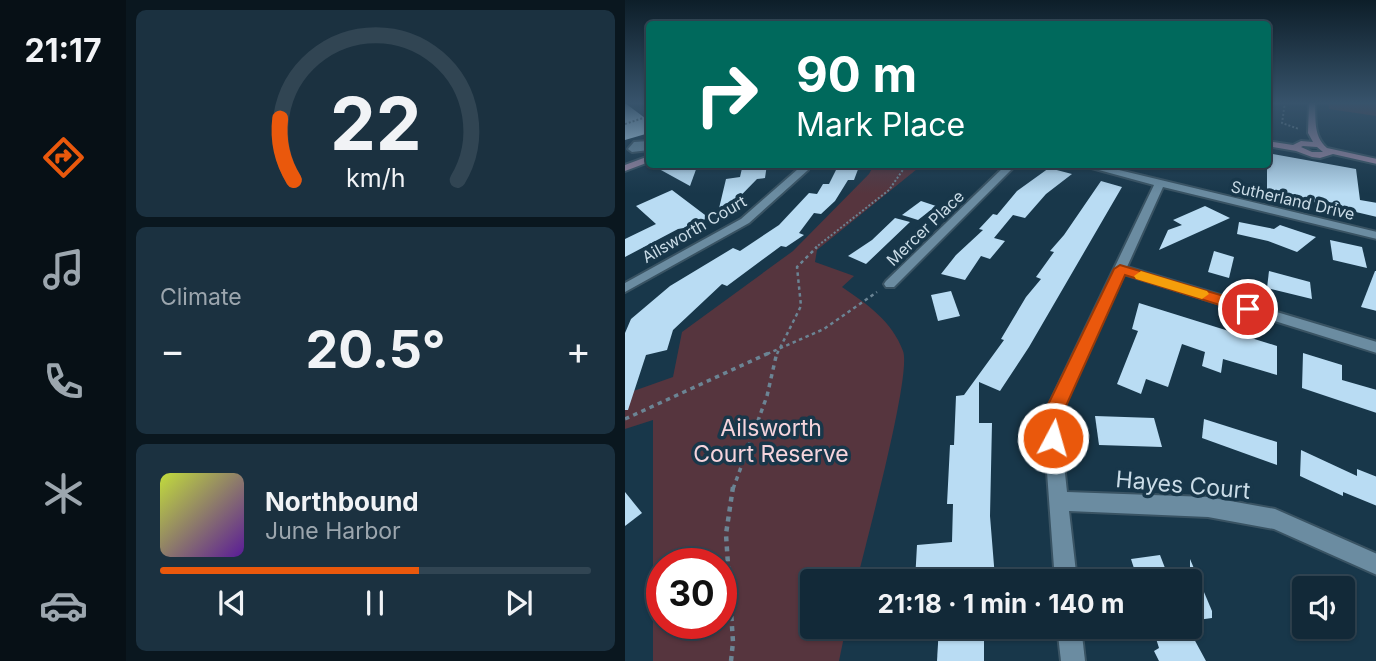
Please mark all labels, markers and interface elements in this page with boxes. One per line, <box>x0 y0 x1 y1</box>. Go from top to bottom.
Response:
text: 21:17 <box>24 31 102 70</box>
text: 90 m <box>796 45 917 104</box>
icon: right <box>681 49 772 140</box>
text: 22 <box>330 79 421 168</box>
text: Mark Place <box>796 105 965 144</box>
icon: directions <box>39 133 88 182</box>
text: km/h <box>346 162 405 192</box>
street label: Sutherland Drive <box>1229 176 1357 224</box>
street label: Mercer Place <box>882 186 968 270</box>
street label: Ailsworth Court <box>638 191 750 267</box>
icon: music <box>39 245 88 294</box>
pin <box>1218 279 1278 339</box>
text: Climate <box>160 283 242 311</box>
icon: arrive <box>1229 290 1267 328</box>
text: 20.5° <box>305 318 446 381</box>
text: − <box>160 327 185 373</box>
text: + <box>566 327 591 373</box>
icon: phone <box>39 357 88 406</box>
position arrow <box>1016 401 1090 475</box>
park label: Ailsworth Court Reserve <box>693 414 849 468</box>
street label: Hayes Court <box>1115 465 1252 505</box>
icon: climate <box>39 469 88 518</box>
text: Northbound <box>265 486 419 517</box>
text: June Harbor <box>265 517 401 545</box>
speed limit sign: 30 <box>646 548 737 639</box>
map controls <box>1292 576 1355 639</box>
button: sound <box>1292 576 1355 639</box>
icon: car <box>39 581 88 630</box>
icon: previous <box>213 584 251 622</box>
icon: pause <box>356 584 394 622</box>
icon: next <box>500 584 538 622</box>
text: 21:18 · 1 min · 140 m <box>878 588 1124 619</box>

